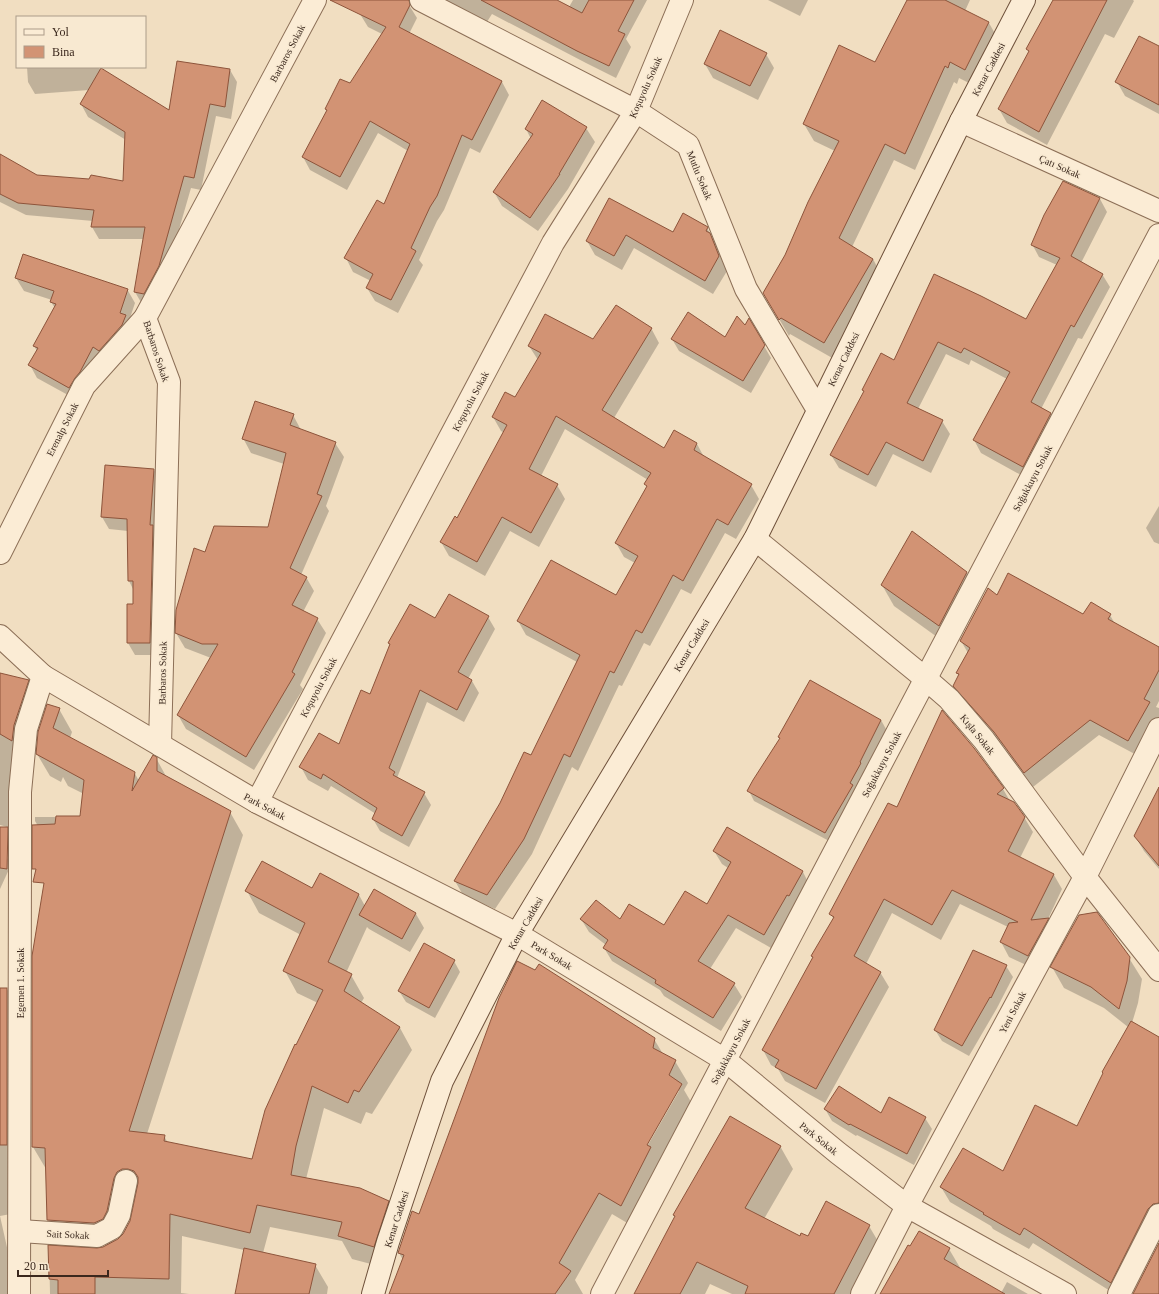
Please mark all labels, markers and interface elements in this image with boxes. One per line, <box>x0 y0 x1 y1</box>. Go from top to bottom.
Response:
legend <box>16 16 146 68</box>
street label: Barbaros Sokak <box>268 23 307 84</box>
text: Yol <box>52 25 69 39</box>
street label: Kenar Caddesi <box>970 40 1007 98</box>
text: Bina <box>52 45 75 59</box>
street label: Koşuyolu Sokak <box>627 55 664 120</box>
street label: Mutlu Sokak <box>685 149 714 201</box>
street label: Çatı Sokak <box>1037 152 1082 180</box>
street label: Barbaros Sokak <box>141 319 172 383</box>
street label: Kenar Caddesi <box>826 330 861 388</box>
street label: Koşuyolu Sokak <box>450 369 491 433</box>
street label: Erenalp Sokak <box>44 401 81 458</box>
street label: Soğukkuyu Sokak <box>1010 443 1054 513</box>
street label: Kenar Caddesi <box>671 617 711 673</box>
street label: Barbaros Sokak <box>156 641 169 705</box>
street label: Koşuyolu Sokak <box>298 655 339 719</box>
street label: Kışla Sokak <box>958 712 997 757</box>
street label: Soğukkuyu Sokak <box>859 729 903 799</box>
street label: Park Sokak <box>242 791 288 822</box>
street label: Kenar Caddesi <box>506 895 545 952</box>
street label: Park Sokak <box>529 939 574 972</box>
street label: Egemen 1. Sokak <box>15 948 26 1018</box>
street label: Yeni Sokak <box>997 989 1028 1035</box>
street label: Soğukkuyu Sokak <box>708 1016 752 1086</box>
street label: Park Sokak <box>797 1120 840 1157</box>
street label: Kenar Caddesi <box>382 1189 411 1249</box>
street label: Sait Sokak <box>46 1228 90 1241</box>
scale bar <box>18 1252 108 1278</box>
text: 20 m <box>24 1259 49 1273</box>

